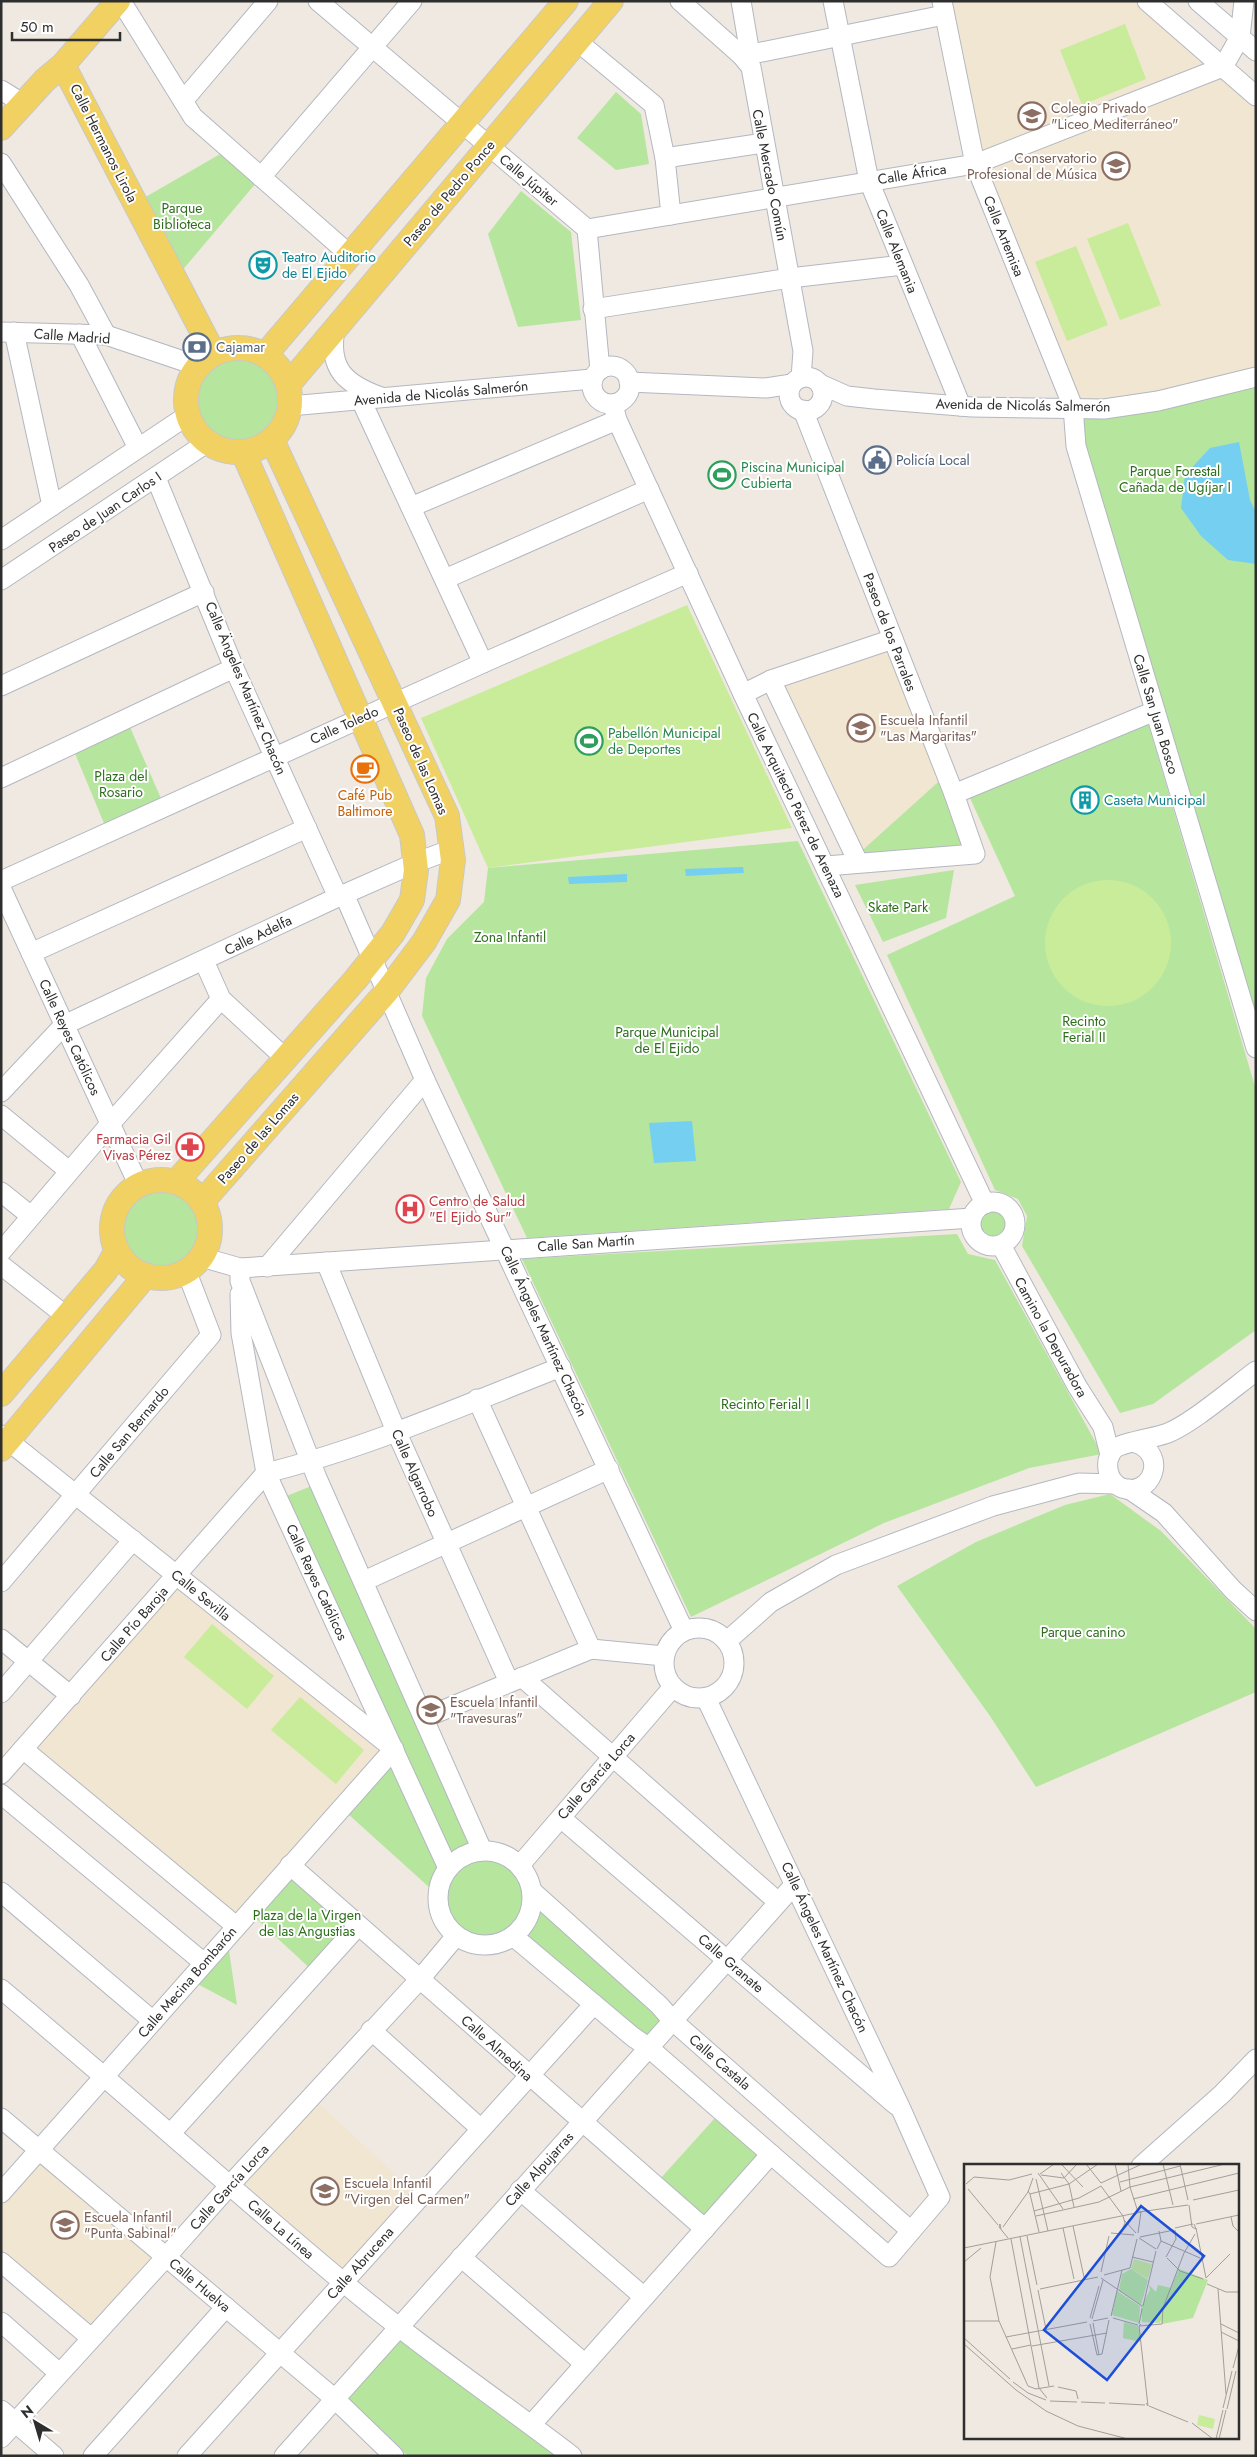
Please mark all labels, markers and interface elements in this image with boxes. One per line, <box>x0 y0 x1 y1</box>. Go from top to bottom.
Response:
scale bar <box>12 10 120 42</box>
text: 50 m <box>20 16 54 38</box>
street label: Calle Hermanos Lirola <box>65 80 143 206</box>
place label: Colegio Privado "Liceo Mediterráneo" <box>1051 98 1179 134</box>
school or university icon: Colegio Privado "Liceo Mediterráneo" <box>1017 101 1047 131</box>
street label: Calle Mercado Común <box>747 108 793 242</box>
street label: Paseo de Pedro Ponce <box>399 136 499 250</box>
place label: Conservatorio Profesional de Música <box>967 148 1097 184</box>
street label: Calle Júpiter <box>495 149 563 211</box>
school or university icon: Conservatorio Profesional de Música <box>1101 151 1131 181</box>
street label: Calle África <box>876 159 948 189</box>
street label: Calle Artemisa <box>979 193 1029 279</box>
park label: Parque Biblioteca <box>153 198 211 234</box>
street label: Calle Alemania <box>871 206 923 296</box>
place label: Teatro Auditorio de El Ejido <box>282 247 376 283</box>
theatre icon: Teatro Auditorio de El Ejido <box>248 250 278 280</box>
street label: Calle Madrid <box>33 323 111 349</box>
bank icon: Cajamar <box>182 332 212 362</box>
place label: Cajamar <box>216 337 265 357</box>
street label: Avenida de Nicolás Salmerón <box>353 375 529 411</box>
street label: Avenida de Nicolás Salmerón <box>935 393 1111 417</box>
public building icon: Policía Local <box>862 445 892 475</box>
place label: Policía Local <box>896 450 970 470</box>
place label: Piscina Municipal Cubierta <box>741 457 845 493</box>
sports icon: Piscina Municipal Cubierta <box>707 460 737 490</box>
park label: Parque Forestal Cañada de Ugíjar I <box>1119 461 1231 497</box>
street label: Paseo de Juan Carlos I <box>45 467 165 557</box>
street label: Paseo de los Parrales <box>858 570 922 694</box>
street label: Calle Ängeles Martínez Chacón <box>200 598 292 778</box>
street label: Calle San Juan Bosco <box>1128 652 1184 777</box>
street label: Calle Toledo <box>307 701 382 749</box>
street label: Paseo de las Lomas <box>388 704 454 818</box>
street label: Calle Arquitecto Pérez de Arenaza <box>742 709 850 901</box>
place label: Escuela Infantil "Las Margaritas" <box>880 710 977 746</box>
school or university icon: Escuela Infantil "Las Margaritas" <box>846 713 876 743</box>
place label: Pabellón Municipal de Deportes <box>608 723 721 759</box>
sports icon: Pabellón Municipal de Deportes <box>574 726 604 756</box>
cafe icon: Café Pub Baltimore <box>350 754 380 784</box>
park label: Plaza del Rosario <box>94 766 148 802</box>
place label: Café Pub Baltimore <box>337 785 393 821</box>
building icon: Caseta Municipal <box>1070 785 1100 815</box>
place label: Caseta Municipal <box>1104 790 1205 810</box>
park label: Skate Park <box>868 897 929 917</box>
street label: Calle Adelfa <box>221 910 295 960</box>
park label: Zona Infantil <box>474 927 546 947</box>
street label: Calle Reyes Católicos <box>34 976 106 1099</box>
park label: Recinto Ferial II <box>1062 1011 1106 1047</box>
park label: Parque Municipal de El Ejido <box>615 1022 719 1058</box>
street label: Paseo de las Lomas <box>213 1088 304 1188</box>
place label: Farmacia Gil Vivas Pérez <box>96 1129 172 1165</box>
pharmacy icon: Farmacia Gil Vivas Pérez <box>175 1132 205 1162</box>
place label: Centro de Salud "El Ejido Sur" <box>429 1191 525 1227</box>
hospital icon: Centro de Salud "El Ejido Sur" <box>395 1194 425 1224</box>
street label: Calle San Martín <box>537 1230 635 1256</box>
street label: Calle Ángeles Martínez Chacón <box>496 1242 592 1420</box>
street label: Camino la Depuradora <box>1010 1273 1092 1401</box>
street label: Calle San Bernardo <box>85 1381 174 1482</box>
park label: Recinto Ferial I <box>721 1394 809 1414</box>
street label: Calle Algarrobo <box>387 1426 443 1520</box>
street label: Calle Reyes Católicos <box>281 1521 353 1644</box>
street label: Calle Sevilla <box>167 1565 235 1625</box>
street label: Calle Pío Baroja <box>96 1582 172 1666</box>
park label: Parque canino <box>1041 1622 1126 1642</box>
place label: Escuela Infantil "Travesuras" <box>450 1692 538 1728</box>
school or university icon: Escuela Infantil "Travesuras" <box>416 1695 446 1725</box>
street label: Calle García Lorca <box>553 1728 639 1824</box>
street label: Calle Ángeles Martínez Chacón <box>777 1858 873 2036</box>
park label: Plaza de la Virgen de las Angustias <box>253 1905 361 1941</box>
street label: Calle Mecina Bombarón <box>133 1922 241 2042</box>
street label: Calle Granate <box>694 1929 768 1997</box>
street label: Calle Almedina <box>457 2010 537 2086</box>
street label: Calle Castala <box>685 2029 755 2095</box>
street label: Calle Alpujarras <box>500 2127 578 2211</box>
street label: Calle García Lorca <box>185 2140 273 2234</box>
inset map <box>964 2164 1240 2440</box>
place label: Escuela Infantil "Virgen del Carmen" <box>344 2173 470 2209</box>
school or university icon: Escuela Infantil "Virgen del Carmen" <box>310 2176 340 2206</box>
street label: Calle La Línea <box>243 2194 319 2264</box>
place label: Escuela Infantil "Punta Sabinal" <box>84 2207 177 2243</box>
school or university icon: Escuela Infantil "Punta Sabinal" <box>50 2210 80 2240</box>
street label: Calle Abrucena <box>322 2222 398 2304</box>
street label: Calle Huelva <box>165 2253 235 2317</box>
north arrow <box>10 2397 60 2447</box>
text: N <box>16 2400 38 2423</box>

